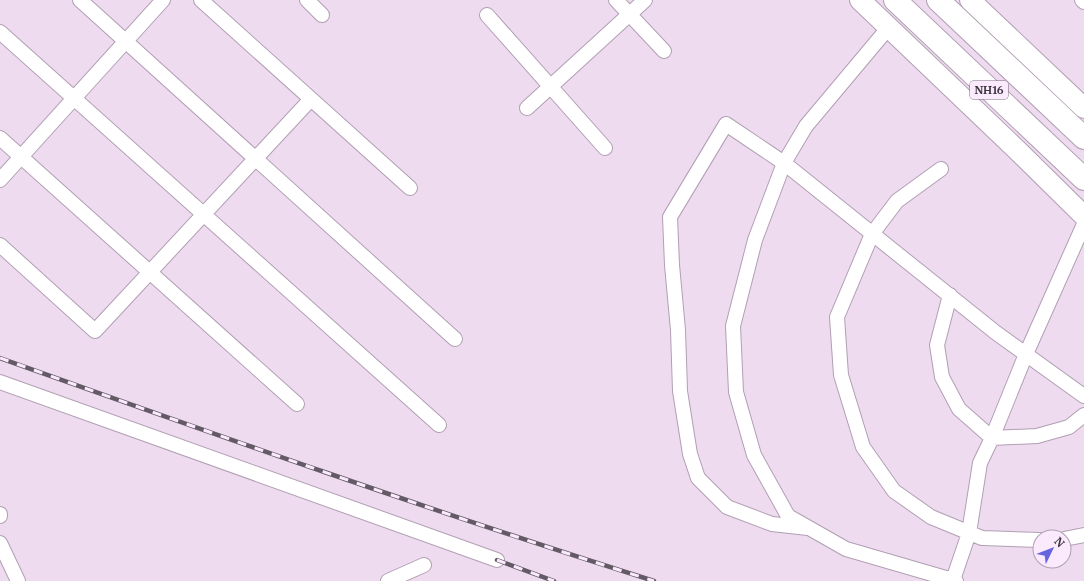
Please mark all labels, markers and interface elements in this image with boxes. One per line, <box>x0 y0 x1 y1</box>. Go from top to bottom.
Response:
road number: NH16 <box>970 81 1008 99</box>
north arrow <box>1032 529 1072 569</box>
text: N <box>1051 534 1068 550</box>

